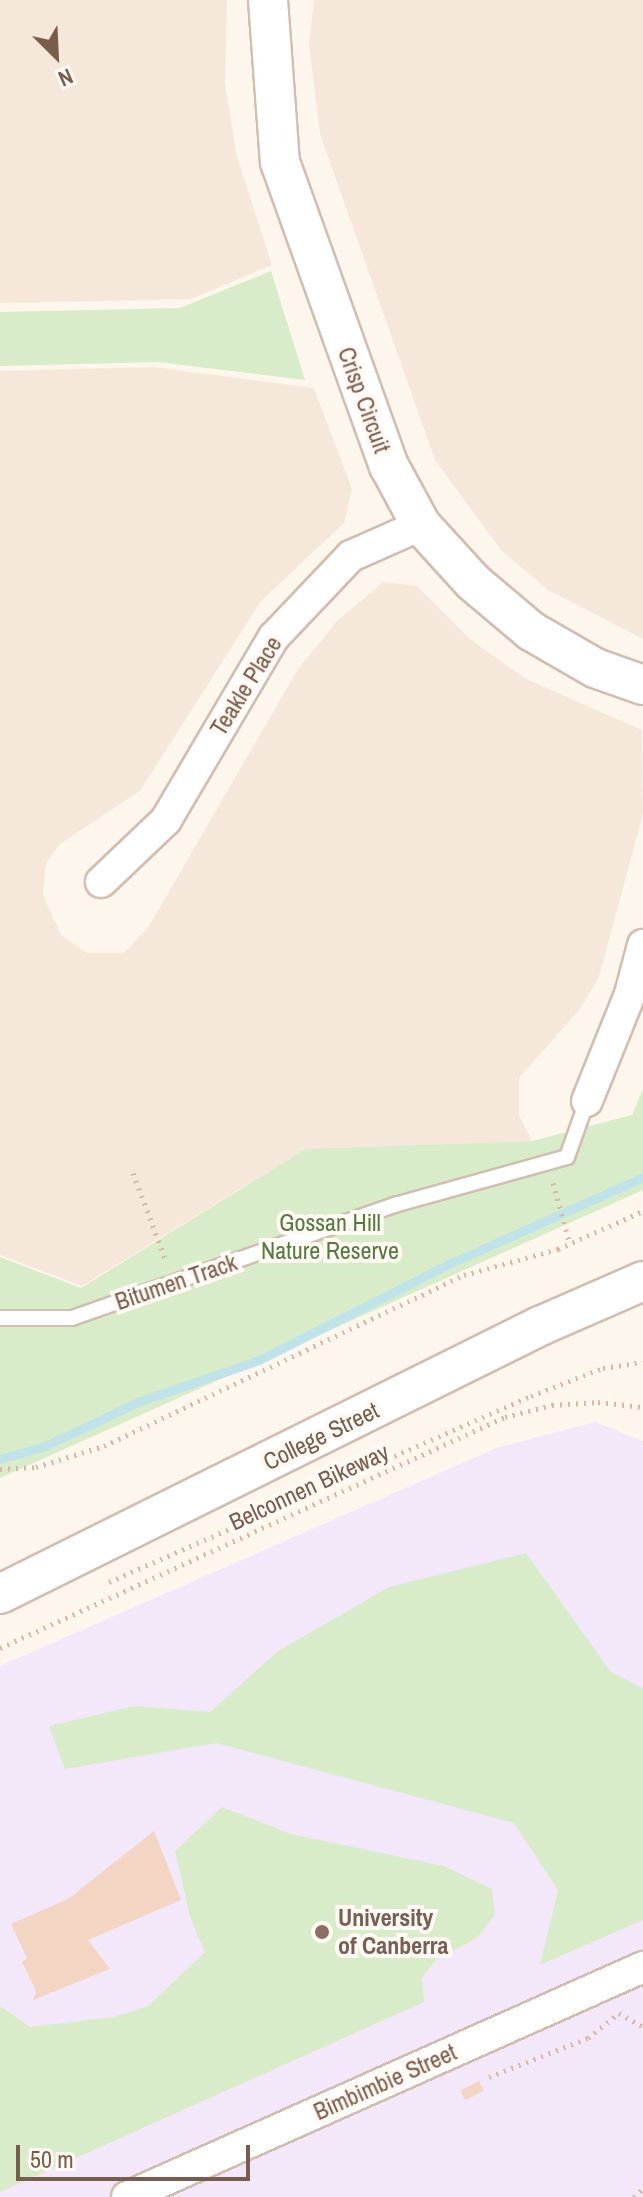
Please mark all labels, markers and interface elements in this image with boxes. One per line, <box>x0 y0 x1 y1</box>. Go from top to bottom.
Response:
north arrow <box>16 16 96 96</box>
text: N <box>54 62 78 94</box>
street label: Crisp Circuit <box>332 343 396 457</box>
street label: Teakle Place <box>204 631 288 741</box>
park label: Gossan Hill Nature Reserve <box>261 1209 399 1265</box>
street label: Bitumen Track <box>111 1248 241 1316</box>
street label: College Street <box>259 1396 383 1476</box>
street label: Belconnen Bikeway <box>225 1437 393 1537</box>
place label: University of Canberra <box>338 1904 448 1960</box>
marker: University of Canberra <box>313 1923 331 1941</box>
street label: Bimbimbie Street <box>309 2038 461 2126</box>
scale bar <box>20 2129 254 2179</box>
text: 50 m <box>30 2143 74 2175</box>

